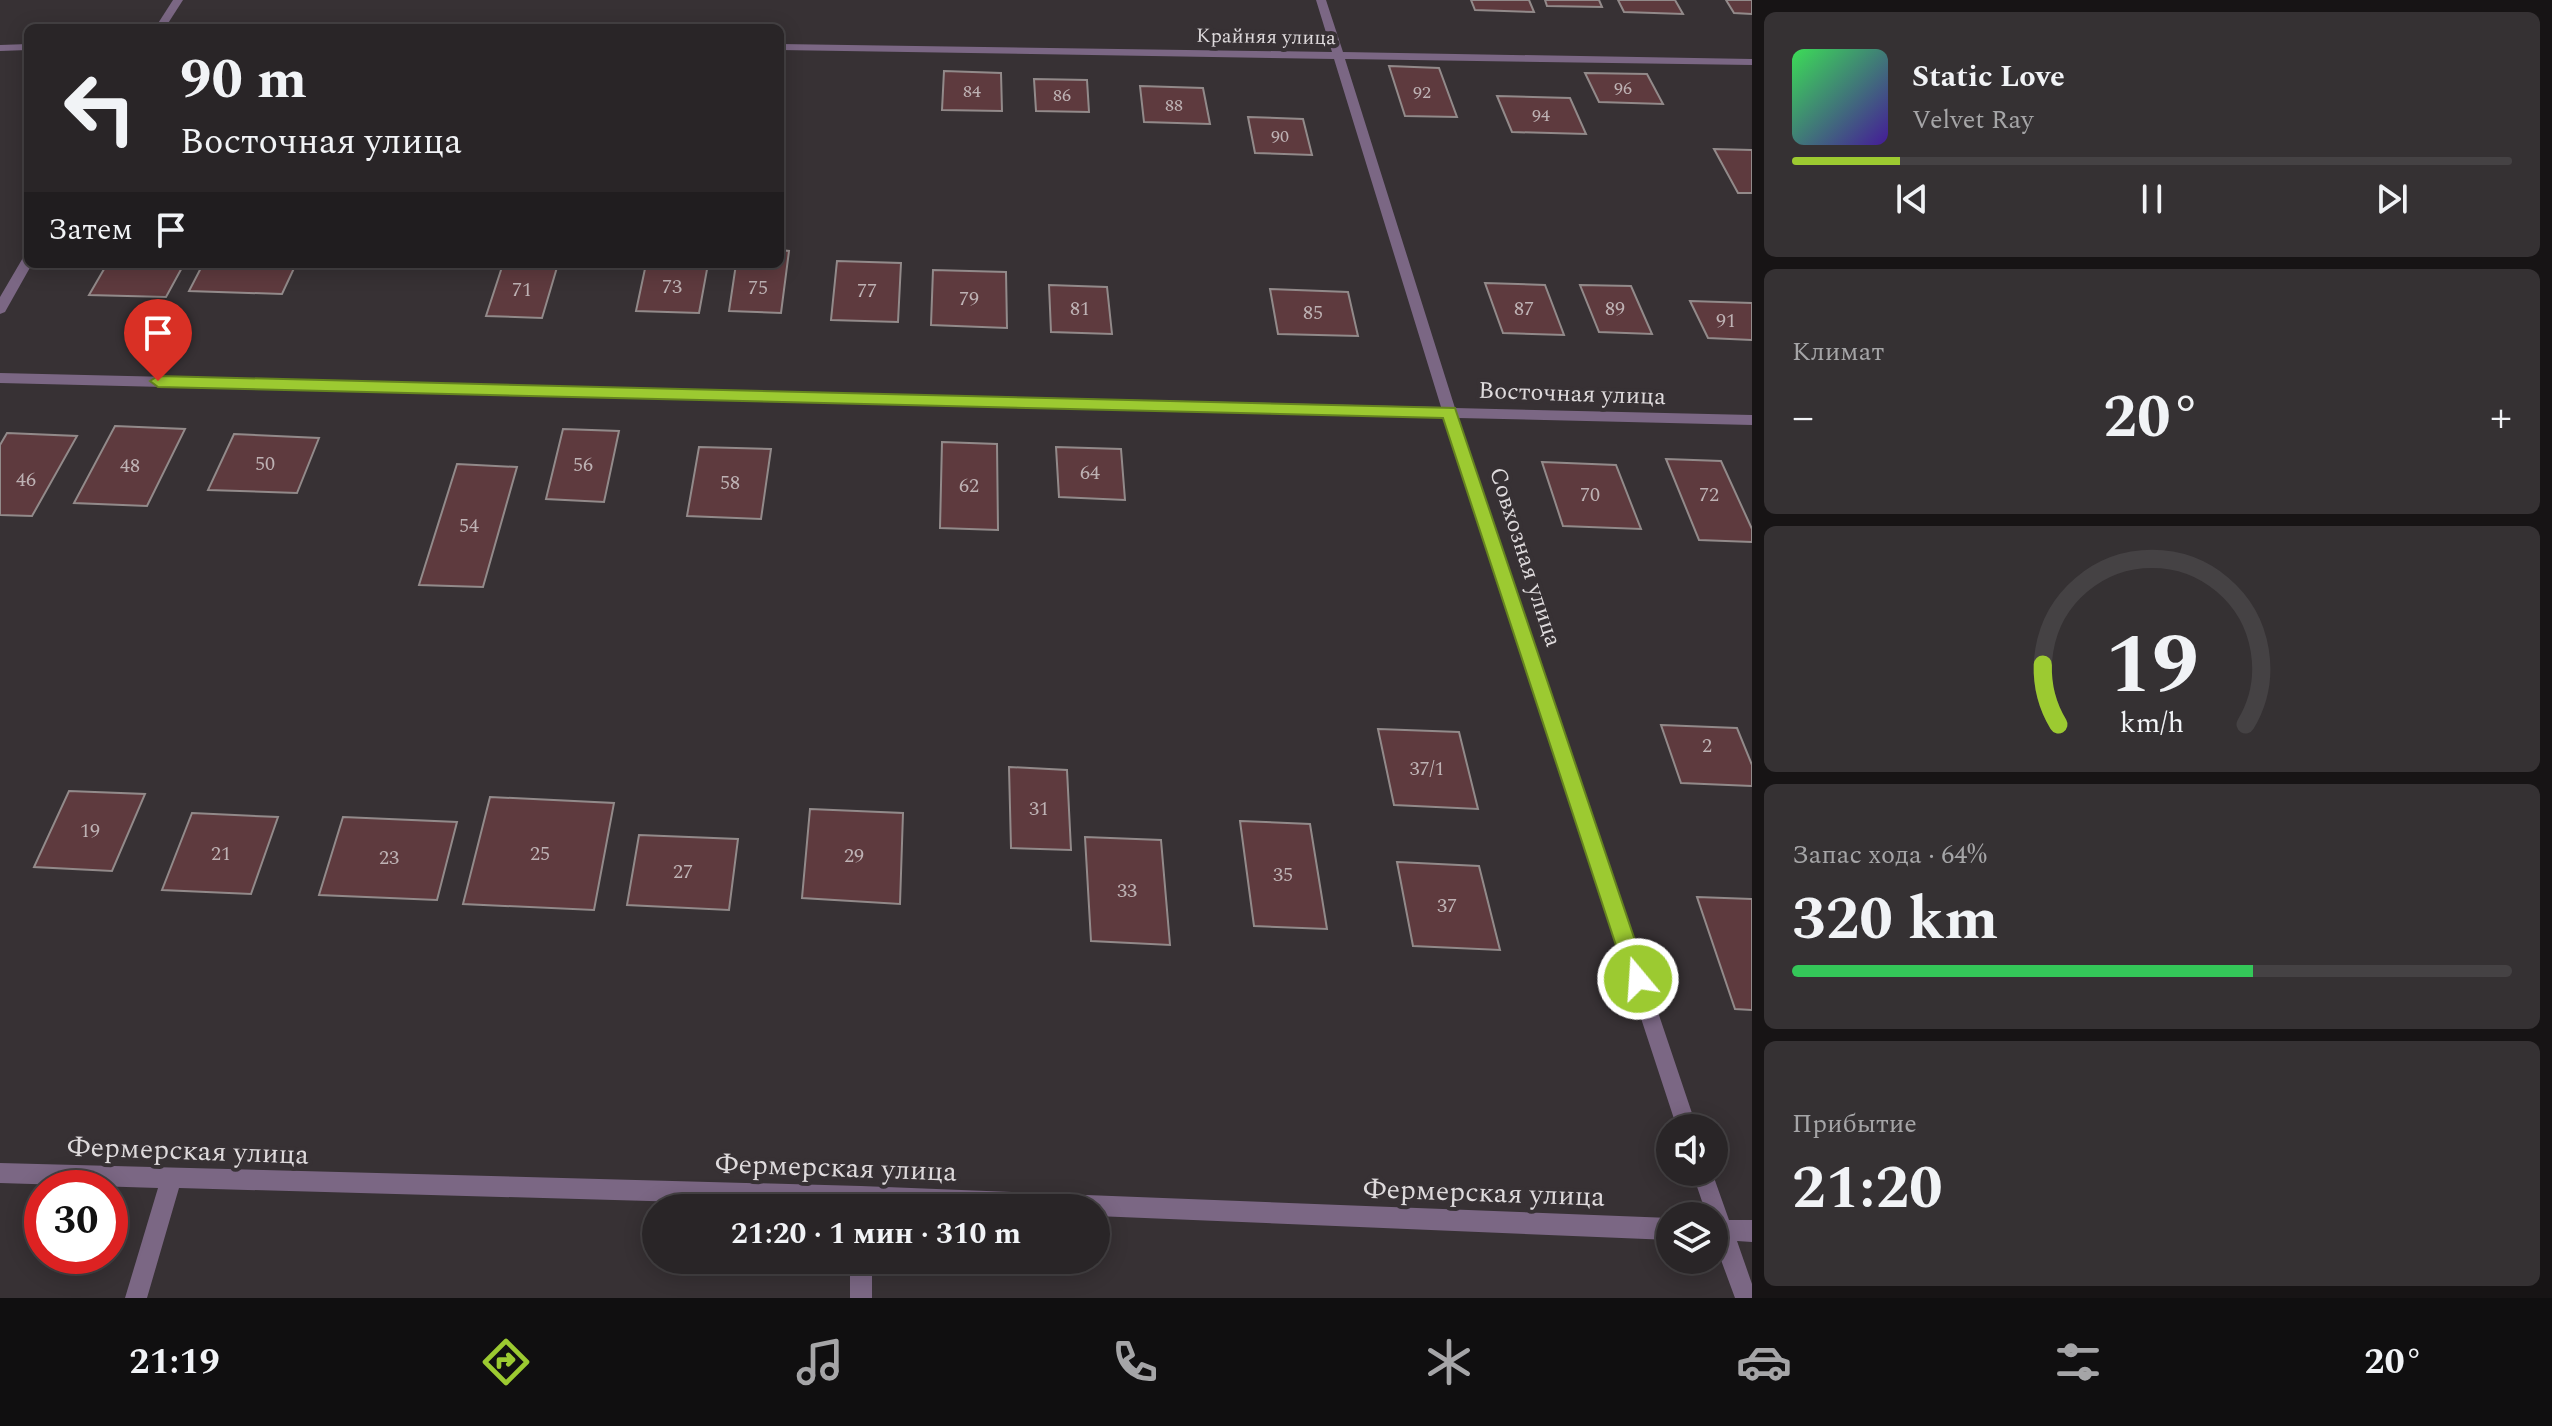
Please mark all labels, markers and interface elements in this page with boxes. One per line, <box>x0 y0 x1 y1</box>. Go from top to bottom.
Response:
street label: Крайняя улица <box>1196 21 1336 53</box>
text: 90 m <box>180 38 307 123</box>
text: Static Love <box>1912 54 2065 100</box>
icon: left <box>48 56 152 160</box>
house number: 96 <box>1614 75 1632 102</box>
house number: 84 <box>963 78 981 105</box>
house number: 92 <box>1413 79 1431 106</box>
house number: 86 <box>1053 82 1071 109</box>
house number: 88 <box>1165 92 1183 119</box>
text: Velvet Ray <box>1912 100 2033 140</box>
house number: 94 <box>1532 102 1550 129</box>
text: Восточная улица <box>180 115 462 170</box>
house number: 90 <box>1271 123 1289 150</box>
icon: previous <box>1890 177 1934 221</box>
icon: pause <box>2130 177 2174 221</box>
icon: next <box>2370 177 2414 221</box>
text: Затем <box>48 207 133 253</box>
icon: arrive <box>149 208 193 252</box>
house number: 73 <box>662 272 682 302</box>
house number: 75 <box>748 273 768 303</box>
house number: 71 <box>512 275 532 305</box>
house number: 77 <box>857 276 877 306</box>
house number: 79 <box>959 284 979 314</box>
house number: 81 <box>1070 294 1090 324</box>
house number: 87 <box>1514 294 1534 324</box>
house number: 89 <box>1605 294 1625 324</box>
house number: 85 <box>1303 298 1323 328</box>
pin <box>124 299 192 381</box>
house number: 91 <box>1716 306 1736 336</box>
icon: arrive <box>136 311 180 355</box>
text: Климат <box>1792 332 1884 372</box>
text: 20° <box>2103 372 2201 464</box>
street label: Восточная улица <box>1477 373 1667 415</box>
text: − <box>1792 384 1814 451</box>
text: + <box>2490 384 2512 451</box>
house number: 50 <box>255 449 275 479</box>
house number: 56 <box>573 450 593 480</box>
house number: 48 <box>120 451 140 481</box>
house number: 64 <box>1080 458 1100 488</box>
street label: Совхозная улица <box>1479 462 1571 652</box>
house number: 46 <box>16 465 36 495</box>
house number: 58 <box>720 468 740 498</box>
house number: 62 <box>959 471 979 501</box>
house number: 70 <box>1580 480 1600 510</box>
house number: 72 <box>1699 480 1719 510</box>
house number: 54 <box>459 511 479 541</box>
text: 19 <box>2105 603 2199 730</box>
text: km/h <box>2120 702 2184 745</box>
house number: 2 <box>1702 731 1712 761</box>
house number: 37/1 <box>1410 754 1445 784</box>
house number: 31 <box>1029 794 1049 824</box>
house number: 19 <box>80 816 100 846</box>
text: Запас хода · 64% <box>1792 835 1987 875</box>
house number: 21 <box>211 839 231 869</box>
house number: 25 <box>530 839 550 869</box>
house number: 29 <box>844 841 864 871</box>
house number: 23 <box>379 843 399 873</box>
house number: 27 <box>673 857 693 887</box>
house number: 35 <box>1273 860 1293 890</box>
text: 320 km <box>1792 874 1998 966</box>
house number: 33 <box>1117 876 1137 906</box>
house number: 37 <box>1437 891 1457 921</box>
position arrow <box>1596 937 1680 1021</box>
text: Прибытие <box>1792 1104 1917 1144</box>
map controls <box>1656 1114 1728 1274</box>
button: sound <box>1656 1114 1728 1186</box>
street label: Фермерская улица <box>66 1125 310 1177</box>
street label: Фермерская улица <box>714 1142 958 1194</box>
text: 21:20 <box>1792 1143 1943 1235</box>
street label: Фермерская улица <box>1362 1167 1606 1219</box>
speed limit sign: 30 <box>24 1170 128 1274</box>
button: layers <box>1656 1202 1728 1274</box>
text: 21:20 · 1 мин · 310 m <box>731 1211 1021 1257</box>
icon: directions <box>478 1334 534 1390</box>
icon: music <box>792 1334 848 1390</box>
icon: phone <box>1107 1334 1163 1390</box>
icon: climate <box>1421 1334 1477 1390</box>
icon: car <box>1736 1334 1792 1390</box>
icon: filters <box>2050 1334 2106 1390</box>
text: 21:19 <box>129 1335 220 1390</box>
text: 20° <box>2364 1335 2423 1390</box>

